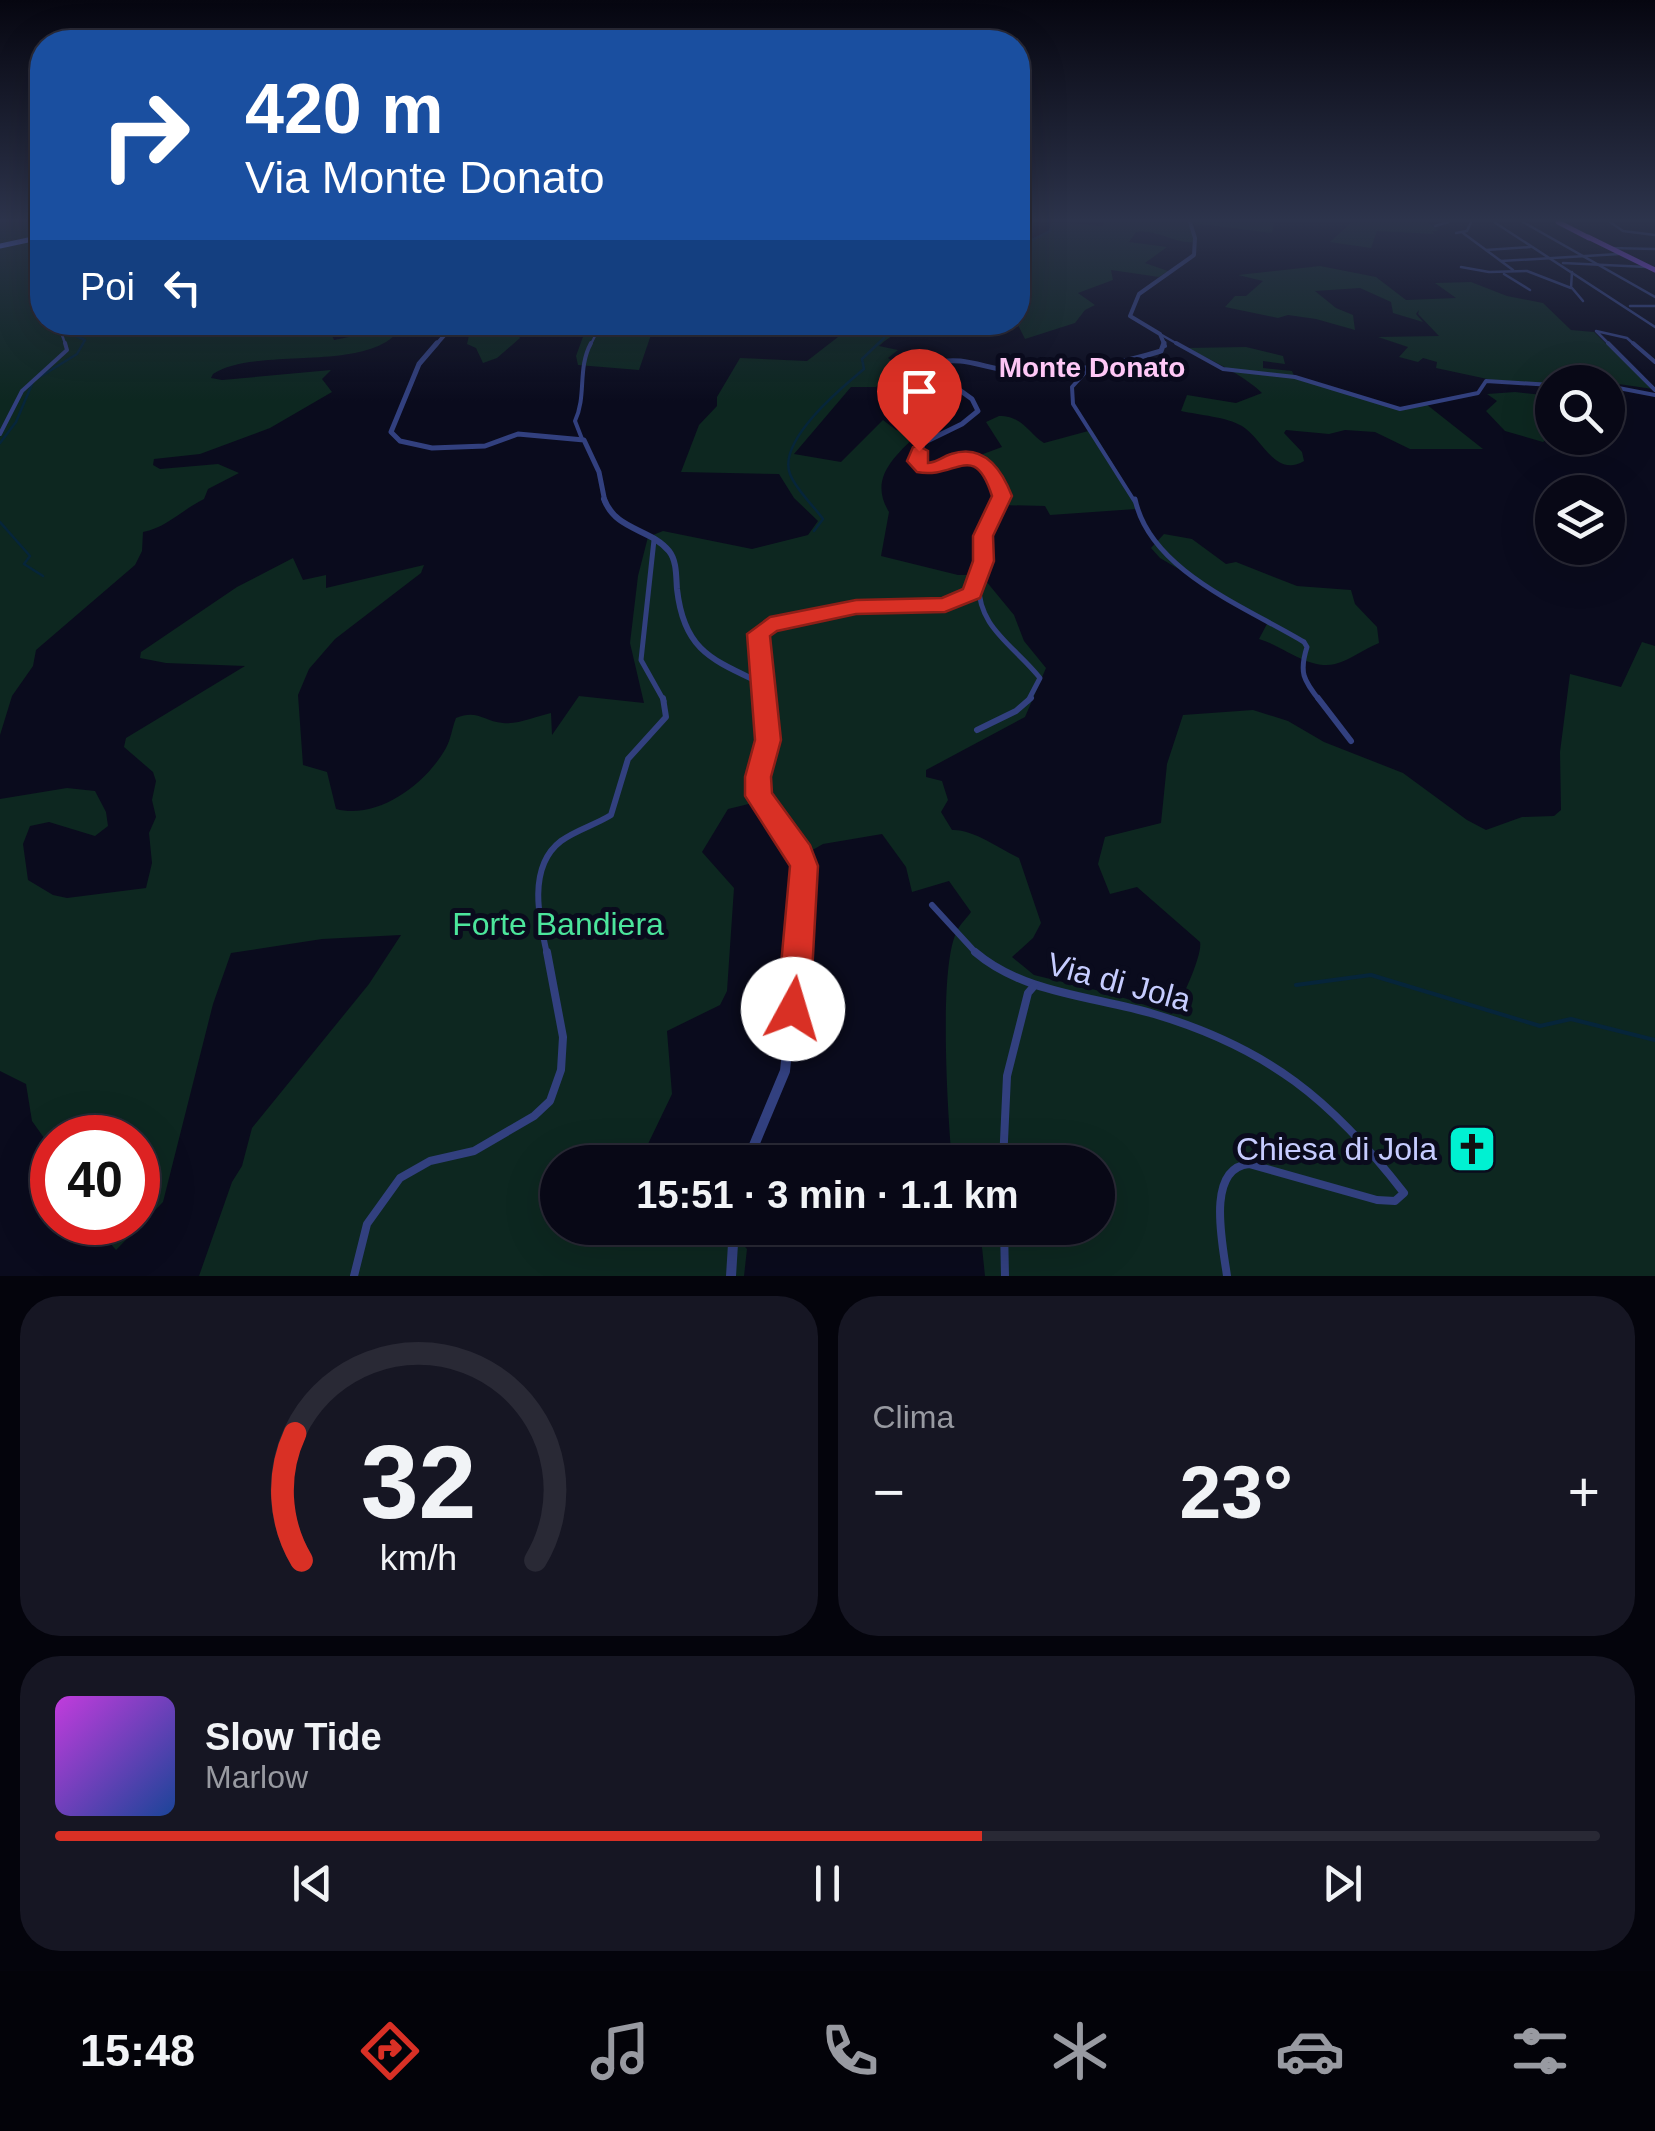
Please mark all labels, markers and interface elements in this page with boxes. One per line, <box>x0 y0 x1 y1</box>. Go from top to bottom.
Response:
icon: right <box>80 70 210 200</box>
text: 420 m <box>245 70 443 148</box>
text: Via Monte Donato <box>245 152 604 203</box>
icon: left <box>155 260 210 315</box>
text: Poi <box>80 266 135 308</box>
pin <box>877 349 962 452</box>
district label: Monte Donato <box>999 352 1185 383</box>
icon: arrive <box>892 364 947 419</box>
map controls <box>1535 365 1625 565</box>
button: search <box>1535 365 1625 455</box>
button: layers <box>1535 475 1625 565</box>
park label: Forte Bandiera <box>452 906 664 942</box>
street label: Via di Jola <box>1043 946 1195 1018</box>
position arrow <box>741 957 845 1061</box>
speed limit sign: 40 <box>30 1115 160 1245</box>
church icon: Chiesa di Jola <box>1446 1123 1498 1175</box>
place label: Chiesa di Jola <box>1236 1131 1437 1167</box>
text: 15:51 · 3 min · 1.1 km <box>636 1174 1019 1216</box>
text: Clima <box>873 1399 954 1435</box>
text: 32 <box>361 1424 477 1540</box>
text: 23° <box>1180 1450 1293 1534</box>
text: − <box>873 1461 905 1523</box>
text: + <box>1568 1461 1600 1523</box>
text: km/h <box>380 1538 457 1578</box>
text: Slow Tide <box>205 1716 382 1758</box>
text: Marlow <box>205 1759 308 1795</box>
icon: previous <box>285 1856 340 1911</box>
icon: pause <box>800 1856 855 1911</box>
icon: next <box>1315 1856 1370 1911</box>
icon: directions <box>355 2016 425 2086</box>
icon: music <box>585 2016 655 2086</box>
icon: phone <box>815 2016 885 2086</box>
icon: climate <box>1045 2016 1115 2086</box>
icon: car <box>1275 2016 1345 2086</box>
icon: filters <box>1505 2016 1575 2086</box>
text: 15:48 <box>80 2025 195 2076</box>

